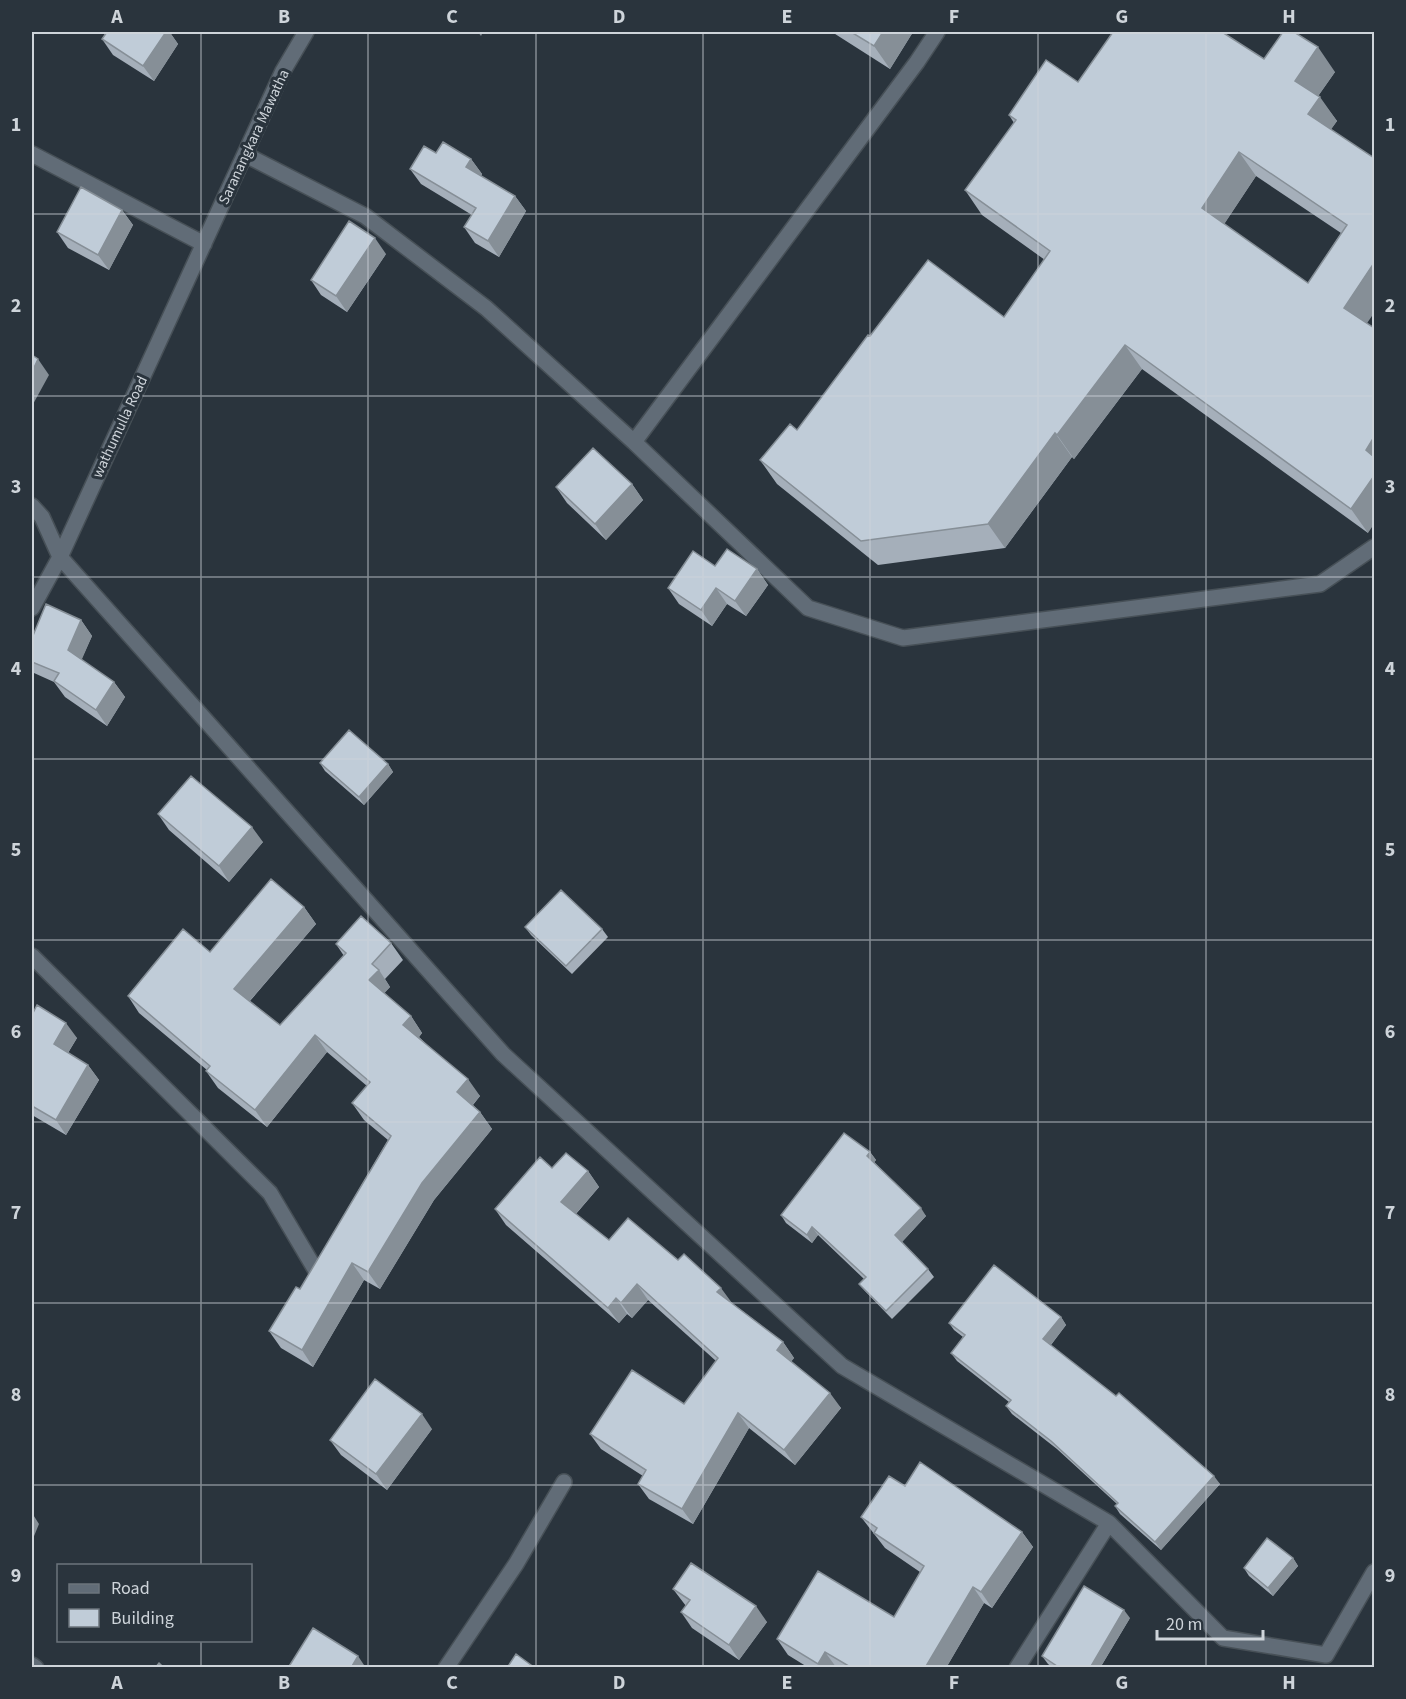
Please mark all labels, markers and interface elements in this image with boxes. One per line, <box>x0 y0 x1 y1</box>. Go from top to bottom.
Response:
text: A <box>110 3 123 31</box>
text: B <box>278 3 290 31</box>
text: C <box>446 3 458 31</box>
text: D <box>613 3 625 31</box>
text: E <box>782 3 792 31</box>
text: F <box>949 3 959 31</box>
text: G <box>1116 3 1128 31</box>
text: H <box>1282 3 1296 31</box>
street label: Saranangkara Mawatha <box>213 66 295 208</box>
text: 1 <box>11 111 21 139</box>
text: 1 <box>1385 111 1395 139</box>
text: 2 <box>11 292 21 320</box>
text: 2 <box>1385 292 1395 320</box>
street label: wathumulla Road <box>87 373 153 481</box>
text: 3 <box>11 473 21 501</box>
text: 3 <box>1385 473 1395 501</box>
text: 4 <box>11 655 22 683</box>
text: 4 <box>1385 655 1396 683</box>
text: 5 <box>11 836 21 864</box>
text: 5 <box>1385 836 1395 864</box>
text: 6 <box>11 1018 21 1046</box>
text: 6 <box>1385 1018 1395 1046</box>
text: 7 <box>11 1199 21 1227</box>
text: 7 <box>1385 1199 1395 1227</box>
text: 8 <box>11 1381 21 1409</box>
text: 8 <box>1385 1381 1395 1409</box>
text: 9 <box>11 1562 21 1590</box>
text: 9 <box>1385 1562 1395 1590</box>
legend <box>57 1564 252 1642</box>
text: Road <box>111 1576 150 1601</box>
scale bar <box>1157 1603 1264 1641</box>
text: Building <box>111 1606 174 1631</box>
text: 20 m <box>1166 1612 1202 1637</box>
text: A <box>110 1669 123 1697</box>
text: B <box>278 1669 290 1697</box>
text: C <box>446 1669 458 1697</box>
text: D <box>613 1669 625 1697</box>
text: E <box>782 1669 792 1697</box>
text: F <box>949 1669 959 1697</box>
text: G <box>1116 1669 1128 1697</box>
text: H <box>1282 1669 1296 1697</box>

